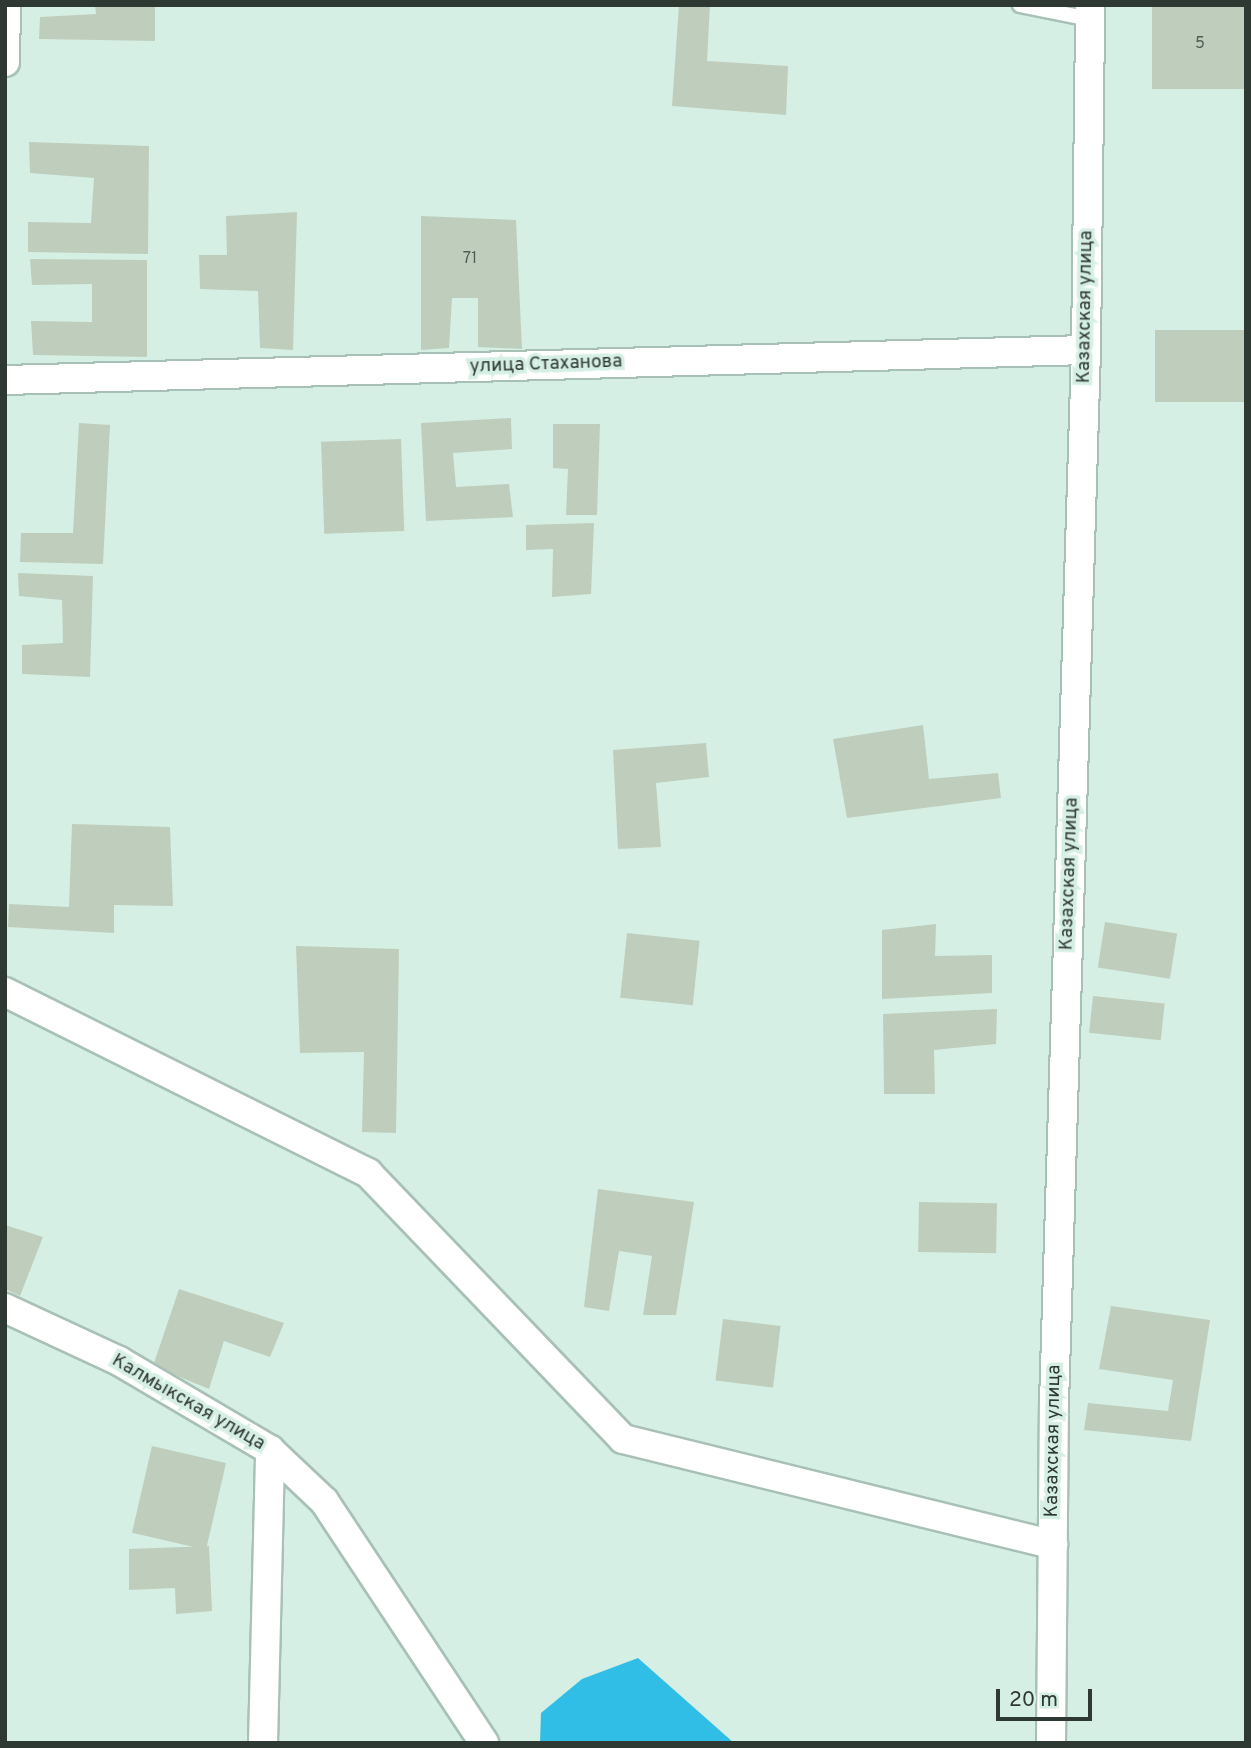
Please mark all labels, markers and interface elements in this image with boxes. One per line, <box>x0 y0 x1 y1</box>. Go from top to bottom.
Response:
house number: 5 <box>1195 34 1205 54</box>
street label: Казахская улица <box>1073 230 1099 384</box>
house number: 71 <box>463 249 477 269</box>
street label: улица Стаханова <box>469 351 623 379</box>
street label: Казахская улица <box>1056 797 1084 951</box>
street label: Калмыкская улица <box>107 1350 269 1456</box>
street label: Казахская улица <box>1041 1364 1067 1518</box>
scale bar <box>999 1674 1095 1718</box>
text: 20 m <box>1009 1687 1058 1714</box>

